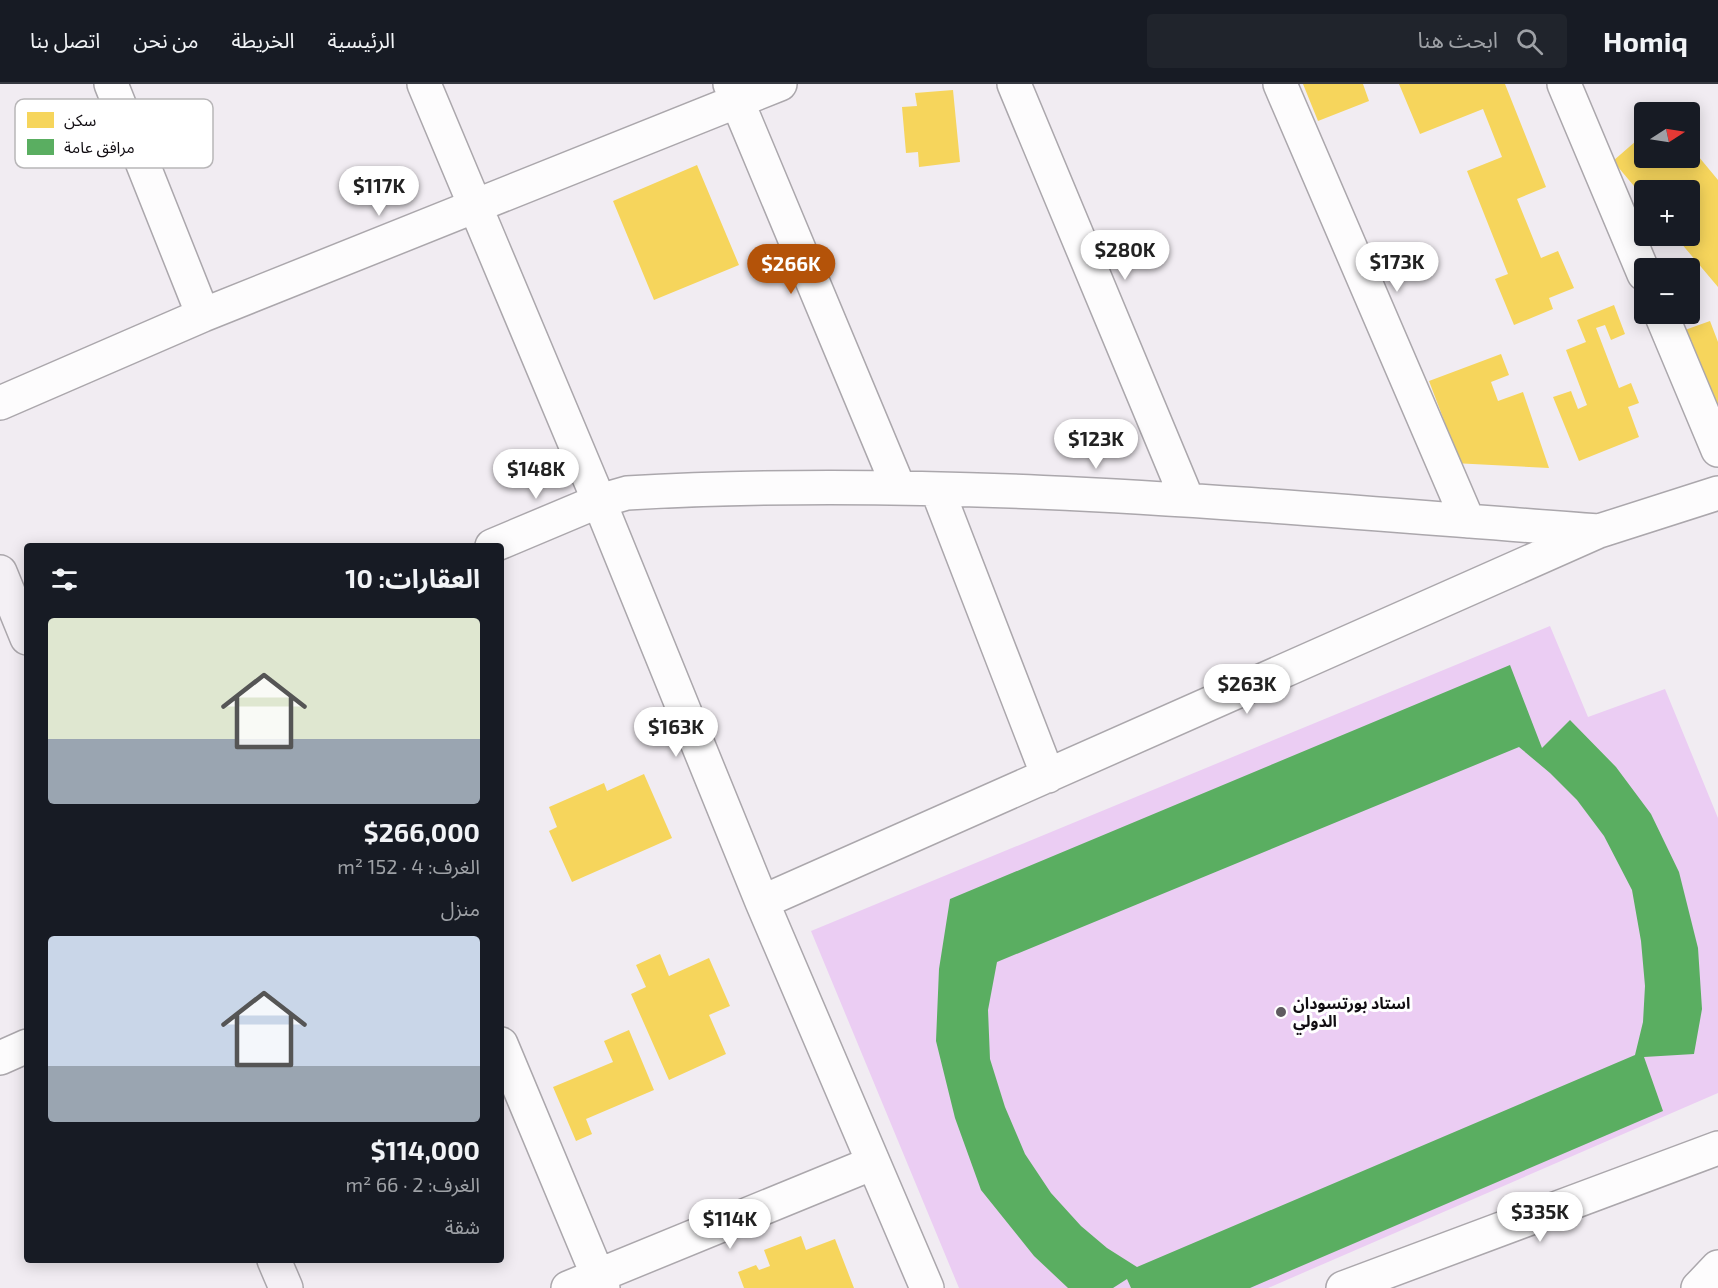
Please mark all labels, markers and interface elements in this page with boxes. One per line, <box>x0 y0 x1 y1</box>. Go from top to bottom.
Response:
search box <box>1147 14 1567 68</box>
text: Homiq <box>1603 24 1688 58</box>
icon: search <box>1513 25 1546 58</box>
text: ابحث هنا <box>1417 26 1498 52</box>
text: اتصل بنا <box>30 27 100 52</box>
text: من نحن <box>133 27 199 52</box>
text: الخريطة <box>232 27 295 52</box>
text: الرئيسية <box>328 27 395 52</box>
legend <box>15 99 213 168</box>
north arrow <box>1634 102 1700 168</box>
map controls <box>1634 102 1700 324</box>
text: سكن <box>64 110 96 130</box>
text: مرافق عامة <box>64 137 135 158</box>
pin: $117K <box>337 166 421 217</box>
text: $117K <box>353 173 405 197</box>
button: + <box>1634 180 1700 246</box>
pin: $280K <box>1083 230 1167 281</box>
text: $280K <box>1095 237 1155 261</box>
pin: $173K <box>1355 242 1439 293</box>
pin: $266K <box>749 244 833 295</box>
text: $173K <box>1370 249 1424 273</box>
text: $266K <box>761 251 821 275</box>
button: − <box>1634 258 1700 324</box>
pin: $123K <box>1054 419 1138 470</box>
text: $123K <box>1068 426 1124 450</box>
pin: $148K <box>494 449 578 500</box>
text: $148K <box>507 456 565 480</box>
text: العقارات: 10 <box>345 562 480 593</box>
icon: filters <box>48 563 81 596</box>
icon: home <box>210 657 318 765</box>
pin: $263K <box>1205 664 1289 715</box>
text: $263K <box>1217 671 1277 695</box>
pin: $163K <box>634 707 718 758</box>
text: $163K <box>648 714 704 738</box>
text: $266,000 <box>364 816 480 847</box>
text: الغرف: 4 · 152 m² <box>337 854 480 878</box>
text: منزل <box>441 896 480 920</box>
icon: home <box>210 975 318 1083</box>
place label: استاد بورتسودان الدولي <box>1293 993 1410 1035</box>
marker: استاد بورتسودان الدولي <box>1274 1005 1288 1019</box>
text: $114,000 <box>370 1134 480 1165</box>
text: الغرف: 2 · 66 m² <box>345 1172 480 1196</box>
pin: $335K <box>1498 1192 1582 1243</box>
pin: $114K <box>688 1199 772 1250</box>
text: $335K <box>1511 1199 1569 1223</box>
text: $114K <box>703 1206 757 1230</box>
text: شقة <box>445 1214 480 1238</box>

